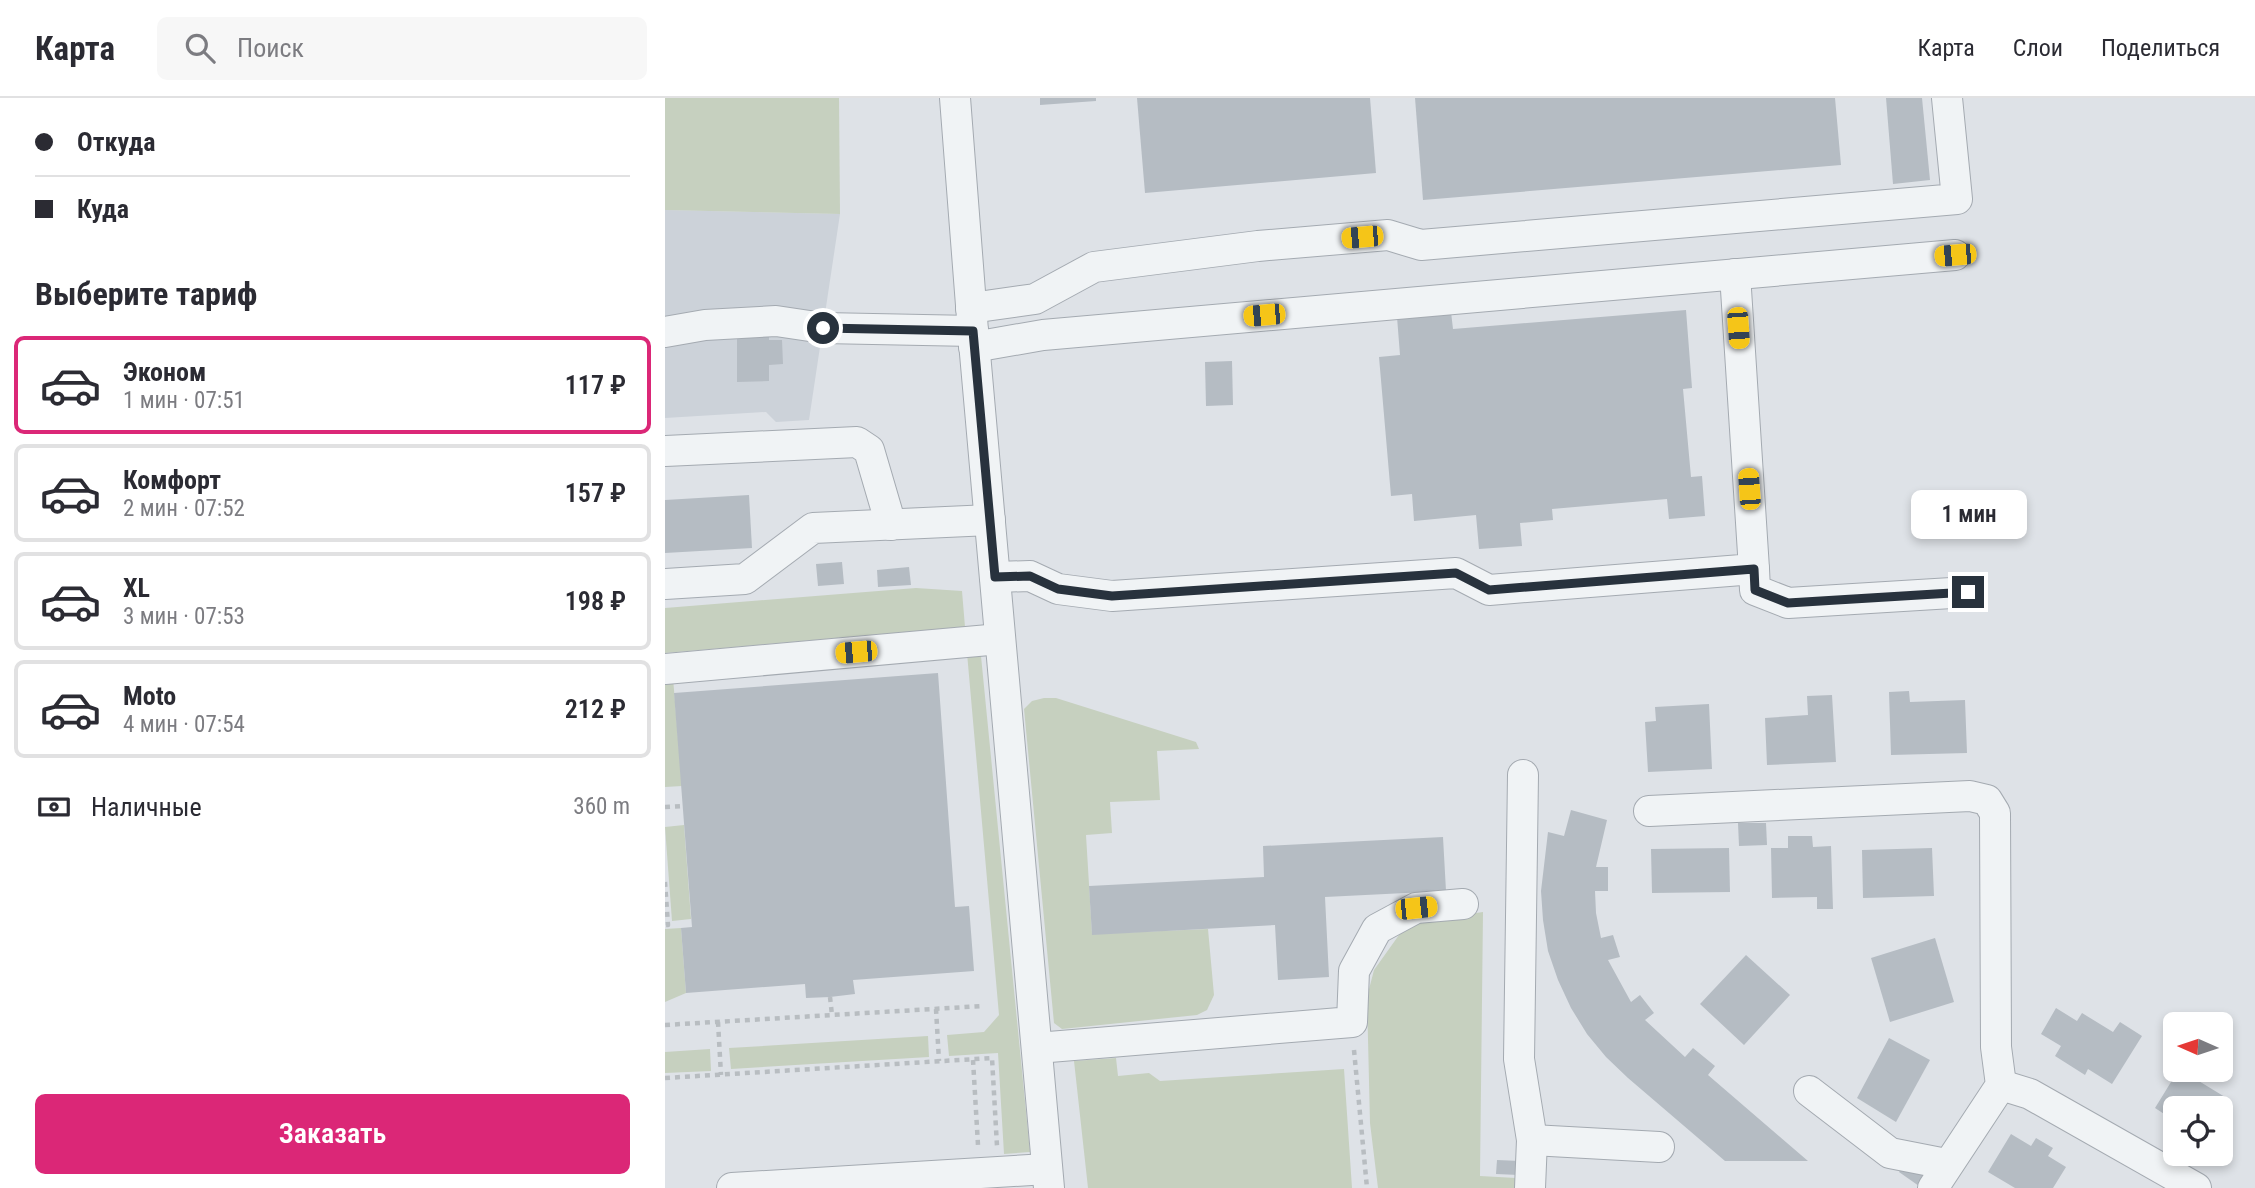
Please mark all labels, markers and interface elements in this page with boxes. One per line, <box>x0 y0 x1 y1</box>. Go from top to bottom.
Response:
search box <box>157 17 647 80</box>
text: Карта <box>35 29 115 68</box>
icon: search <box>181 29 219 67</box>
text: Поиск <box>237 33 304 63</box>
text: Карта <box>1917 34 1975 62</box>
text: Слои <box>2013 34 2063 62</box>
text: Поделиться <box>2101 34 2220 62</box>
text: Откуда <box>77 127 155 157</box>
text: Куда <box>77 194 129 224</box>
car <box>1341 225 1384 249</box>
car <box>1934 243 1977 267</box>
text: Выберите тариф <box>35 275 257 313</box>
car <box>1243 303 1286 327</box>
car <box>1727 306 1750 350</box>
route start <box>807 312 839 344</box>
icon: car <box>39 354 102 417</box>
text: Эконом <box>123 357 206 387</box>
text: 117 ₽ <box>565 370 626 400</box>
text: 1 мин · 07:51 <box>123 387 245 414</box>
icon: car <box>39 462 102 525</box>
text: Комфорт <box>123 465 221 495</box>
car <box>1738 467 1761 511</box>
text: 157 ₽ <box>565 478 626 508</box>
callout: 1 мин <box>1910 490 2026 540</box>
text: 2 мин · 07:52 <box>123 495 245 522</box>
text: 1 мин <box>1941 501 1997 528</box>
icon: car <box>39 570 102 633</box>
text: XL <box>123 573 150 603</box>
route end <box>1952 576 1984 608</box>
text: 198 ₽ <box>565 586 626 616</box>
text: 3 мин · 07:53 <box>123 603 245 630</box>
car <box>835 640 878 664</box>
icon: car <box>39 678 102 741</box>
text: Moto <box>123 681 176 711</box>
text: 212 ₽ <box>565 694 626 724</box>
text: 4 мин · 07:54 <box>123 711 245 738</box>
icon: cash <box>35 788 73 826</box>
text: Наличные <box>91 792 202 822</box>
text: 360 m <box>573 793 630 820</box>
car <box>1395 895 1438 921</box>
north arrow <box>2163 1012 2233 1082</box>
map controls <box>2163 1012 2233 1166</box>
button: Заказать <box>35 1094 630 1174</box>
button: locate <box>2163 1096 2233 1166</box>

